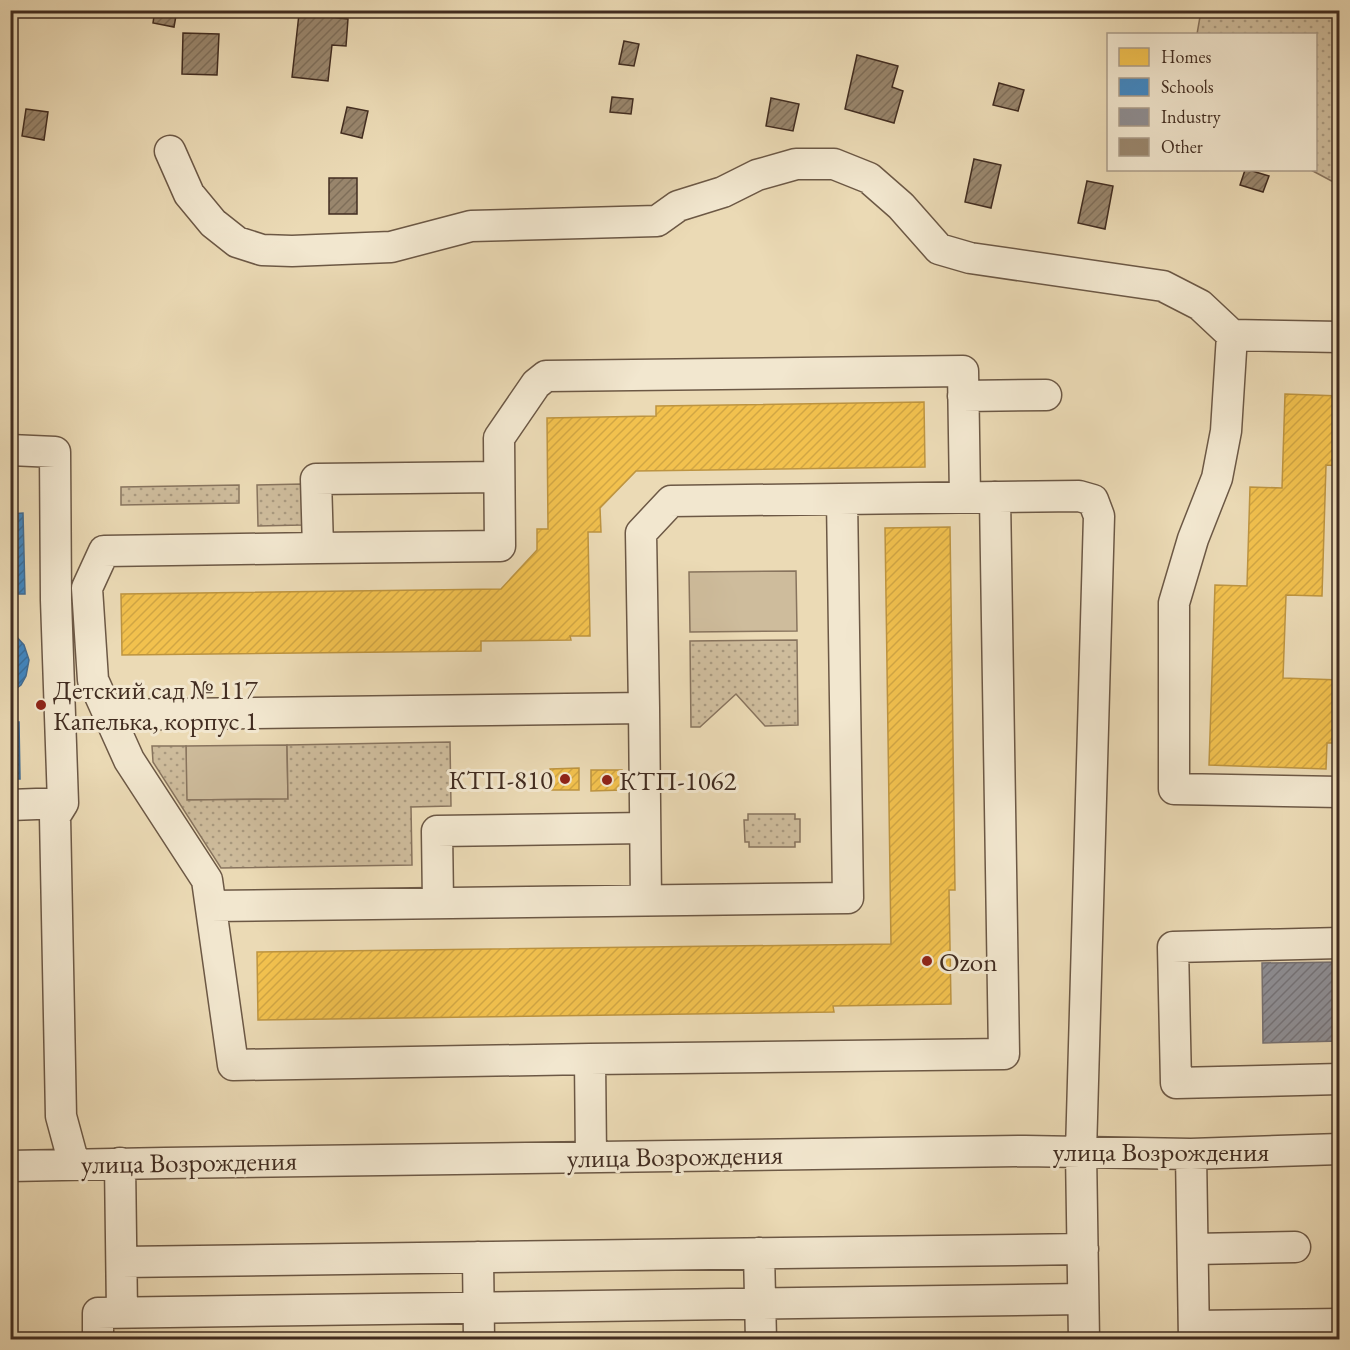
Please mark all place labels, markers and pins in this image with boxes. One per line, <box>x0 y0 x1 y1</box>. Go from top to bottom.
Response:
place label: Детский сад № 117 Капелька, корпус 1 <box>53 672 259 738</box>
marker: Детский сад № 117 Капелька, корпус 1 <box>34 698 48 712</box>
place label: КТП-810 <box>448 762 553 797</box>
place label: КТП-1062 <box>619 763 737 798</box>
marker: КТП-810 <box>558 772 572 786</box>
marker: КТП-1062 <box>600 773 614 787</box>
place label: Ozon <box>939 944 997 979</box>
marker: Ozon <box>920 954 934 968</box>

